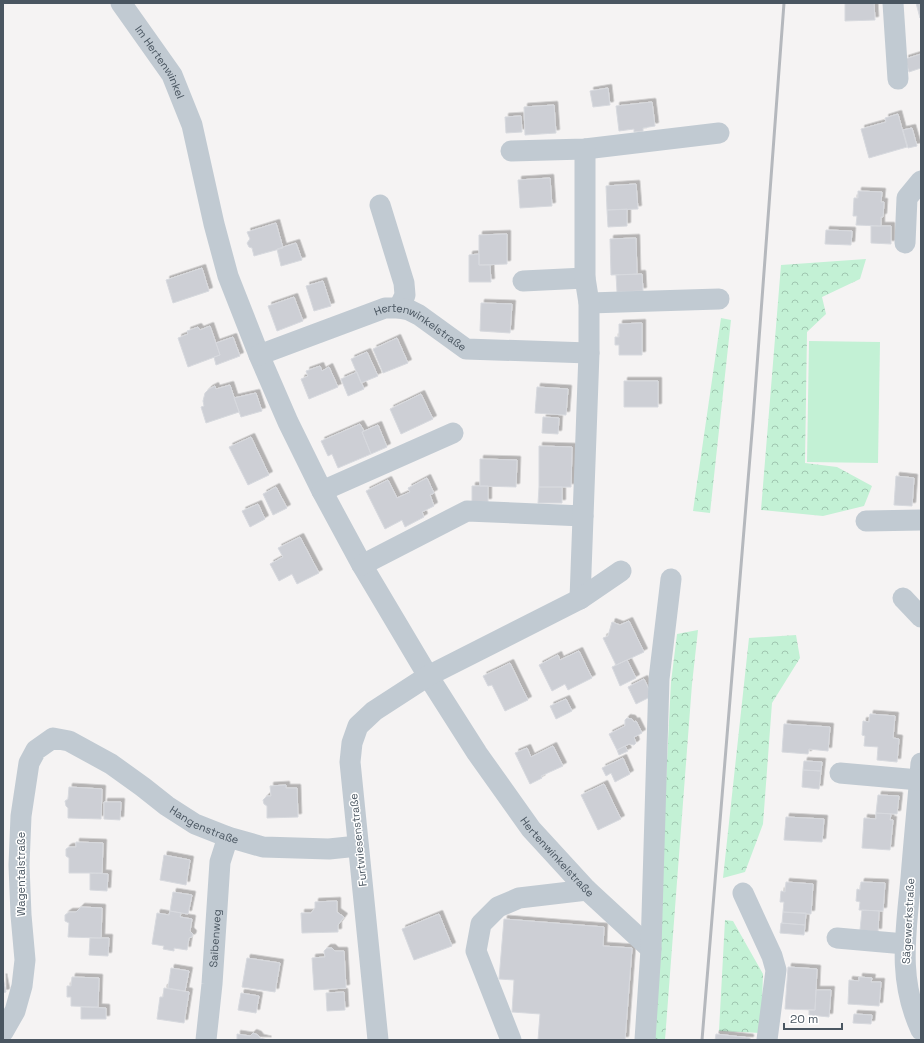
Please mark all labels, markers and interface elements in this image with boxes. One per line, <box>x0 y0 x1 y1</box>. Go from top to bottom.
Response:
street label: Im Hertenwinkel <box>132 23 188 101</box>
street label: Hertenwinkelstraße <box>372 301 469 354</box>
street label: Furtwiesenstraße <box>346 793 370 887</box>
street label: Hangenstraße <box>167 803 240 847</box>
street label: Hertenwinkelstraße <box>517 814 597 900</box>
street label: Wagentalstraße <box>14 832 28 916</box>
street label: Sägewerkstraße <box>899 878 917 964</box>
street label: Saibenweg <box>206 909 224 968</box>
scale bar <box>784 1005 842 1031</box>
text: 20 m <box>790 1011 818 1027</box>

